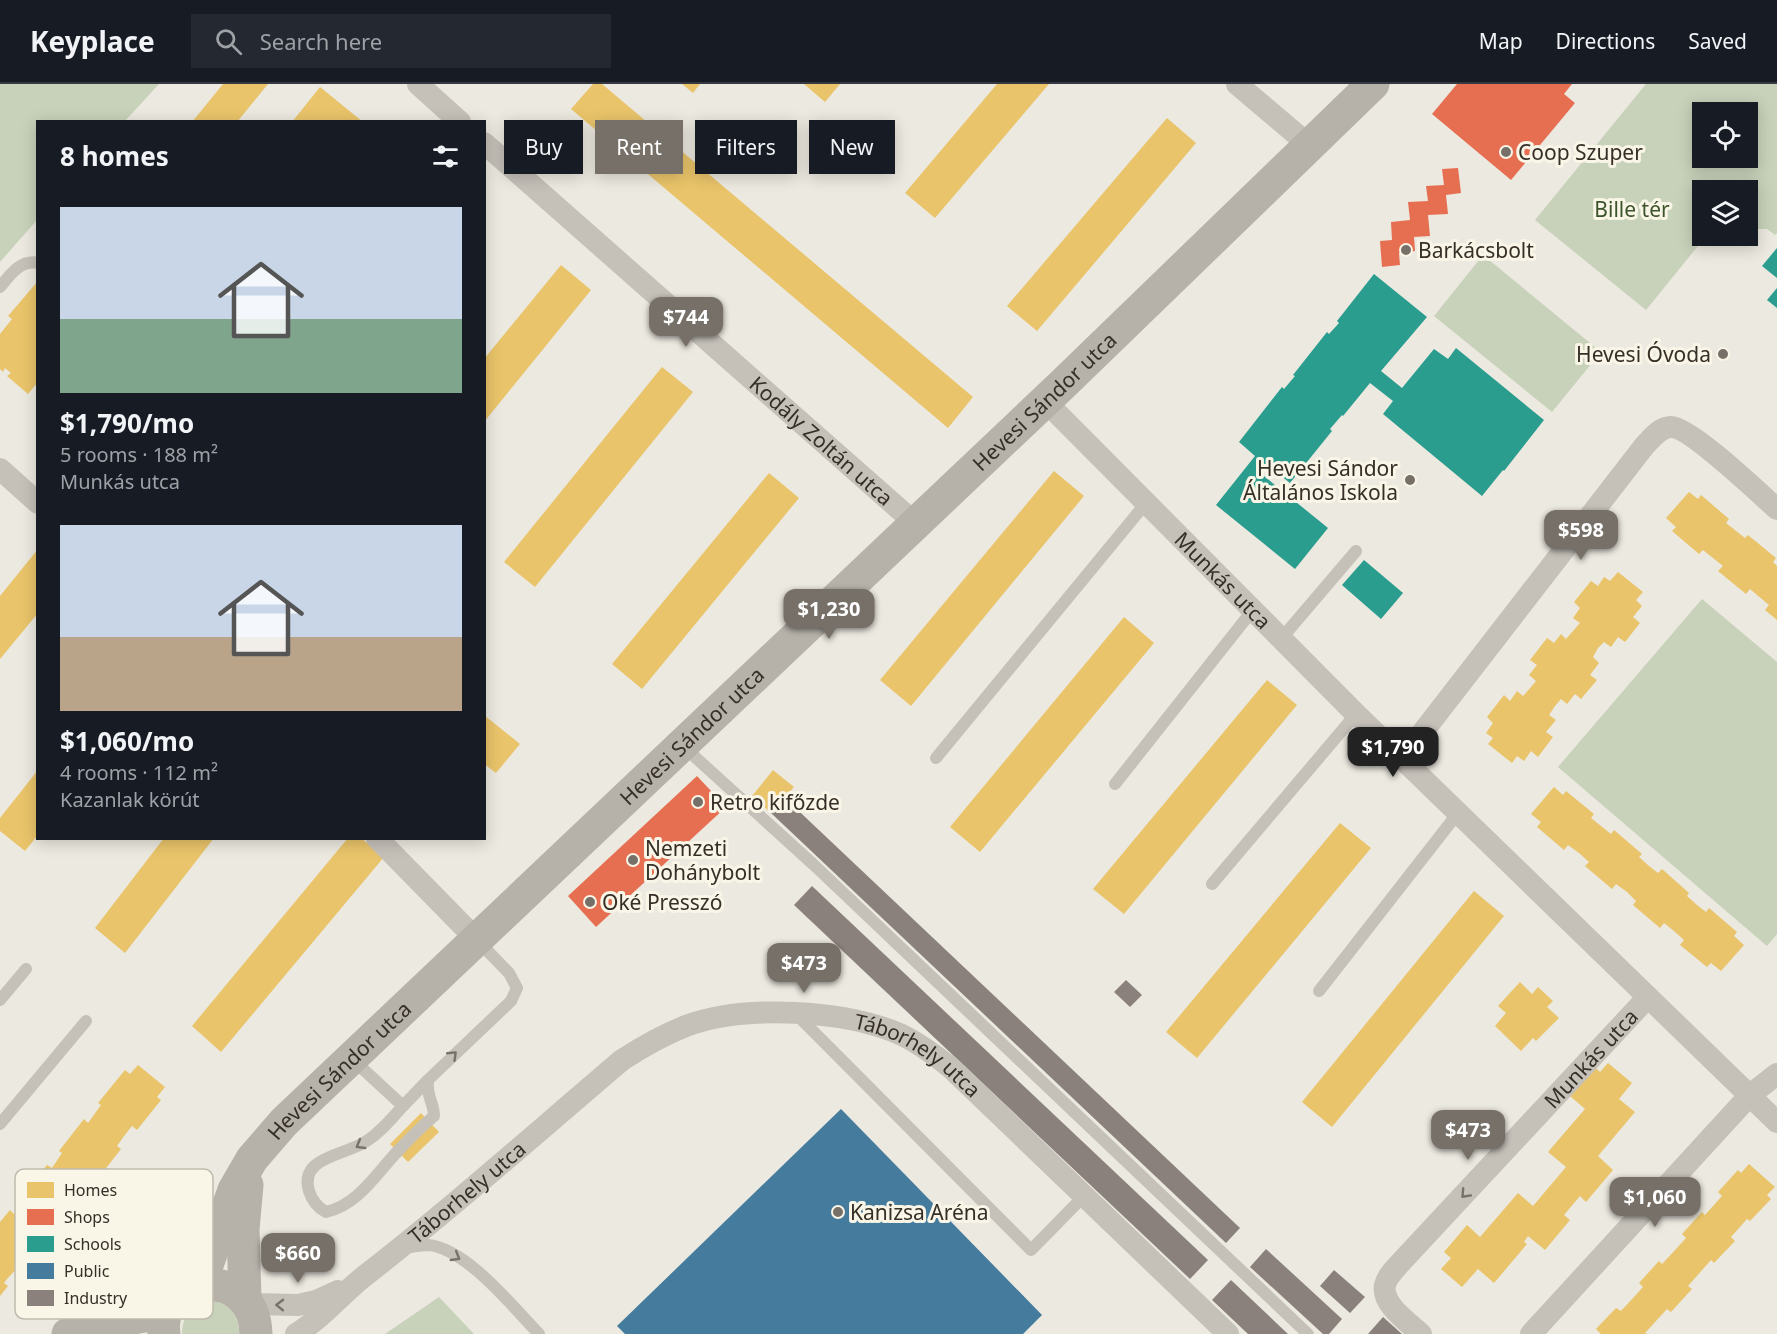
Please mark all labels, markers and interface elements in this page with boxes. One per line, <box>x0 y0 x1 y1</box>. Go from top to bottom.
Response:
search box <box>191 14 611 68</box>
text: Keyplace <box>30 22 155 60</box>
icon: search <box>212 25 245 58</box>
text: Search here <box>260 26 382 56</box>
text: Map <box>1479 27 1523 55</box>
text: Directions <box>1556 27 1655 55</box>
text: Saved <box>1688 27 1747 55</box>
map controls <box>1692 102 1758 246</box>
button: locate <box>1692 102 1758 168</box>
chip: Buy <box>504 120 583 174</box>
chip: Rent <box>595 120 683 174</box>
chip: Filters <box>695 120 797 174</box>
chip: New <box>809 120 895 174</box>
text: 8 homes <box>60 138 169 174</box>
place label: Coop Szuper <box>1518 138 1643 166</box>
icon: filters <box>429 140 462 173</box>
marker: Coop Szuper <box>1499 145 1513 159</box>
button: layers <box>1692 180 1758 246</box>
park label: Bille tér <box>1594 195 1670 223</box>
place label: Barkácsbolt <box>1418 236 1534 264</box>
marker: Barkácsbolt <box>1399 243 1413 257</box>
icon: home <box>207 246 315 354</box>
pin: $744 <box>650 297 722 348</box>
text: $744 <box>663 303 709 330</box>
street label: Hevesi Sándor utca <box>966 326 1122 477</box>
place label: Hevesi Óvoda <box>1576 340 1711 368</box>
marker: Hevesi Óvoda <box>1716 347 1730 361</box>
street label: Kodály Zoltán utca <box>744 370 899 511</box>
text: $1,790/mo <box>60 405 194 441</box>
text: 5 rooms · 188 m² <box>60 441 218 468</box>
place label: Hevesi Sándor Általános Iskola <box>1243 454 1398 506</box>
text: Munkás utca <box>60 468 180 495</box>
marker: Hevesi Sándor Általános Iskola <box>1403 473 1417 487</box>
pin: $598 <box>1545 510 1617 561</box>
text: $598 <box>1558 516 1604 543</box>
street label: Munkás utca <box>1169 526 1277 635</box>
icon: home <box>207 564 315 672</box>
pin: $1,230 <box>780 589 878 640</box>
text: $1,230 <box>798 595 860 622</box>
street label: Hevesi Sándor utca <box>613 661 770 811</box>
text: $1,060/mo <box>60 723 194 759</box>
pin: $1,790 <box>1344 727 1442 778</box>
text: $1,790 <box>1362 733 1424 760</box>
text: 4 rooms · 112 m² <box>60 759 218 786</box>
text: Kazanlak körút <box>60 786 199 813</box>
place label: Retro kifőzde <box>710 788 840 816</box>
marker: Retro kifőzde <box>691 795 705 809</box>
place label: Nemzeti Dohánybolt <box>645 834 761 886</box>
marker: Nemzeti Dohánybolt <box>626 853 640 867</box>
place label: Oké Presszó <box>602 888 722 916</box>
marker: Oké Presszó <box>583 895 597 909</box>
pin: $473 <box>768 943 840 994</box>
text: $473 <box>781 949 827 976</box>
street label: Hevesi Sándor utca <box>261 995 417 1146</box>
street label: Munkás utca <box>1538 1003 1644 1114</box>
street label: Táborhely utca <box>852 1007 987 1103</box>
one-way arrow <box>446 1052 457 1063</box>
pin: $473 <box>1432 1110 1504 1161</box>
text: $473 <box>1445 1116 1491 1143</box>
street label: Táborhely utca <box>402 1135 531 1250</box>
one-way arrow <box>356 1138 366 1149</box>
legend <box>15 1169 213 1319</box>
pin: $1,060 <box>1606 1177 1704 1228</box>
text: Homes <box>64 1179 117 1201</box>
text: $1,060 <box>1624 1183 1686 1210</box>
one-way arrow <box>1461 1186 1472 1197</box>
place label: Kanizsa Aréna <box>850 1198 989 1226</box>
marker: Kanizsa Aréna <box>831 1205 845 1219</box>
text: Shops <box>64 1206 110 1228</box>
text: Schools <box>64 1233 122 1255</box>
pin: $660 <box>262 1233 334 1284</box>
text: $660 <box>275 1239 321 1266</box>
one-way arrow <box>450 1249 460 1261</box>
text: Public <box>64 1260 110 1282</box>
text: Industry <box>64 1287 128 1309</box>
one-way arrow <box>276 1299 285 1311</box>

